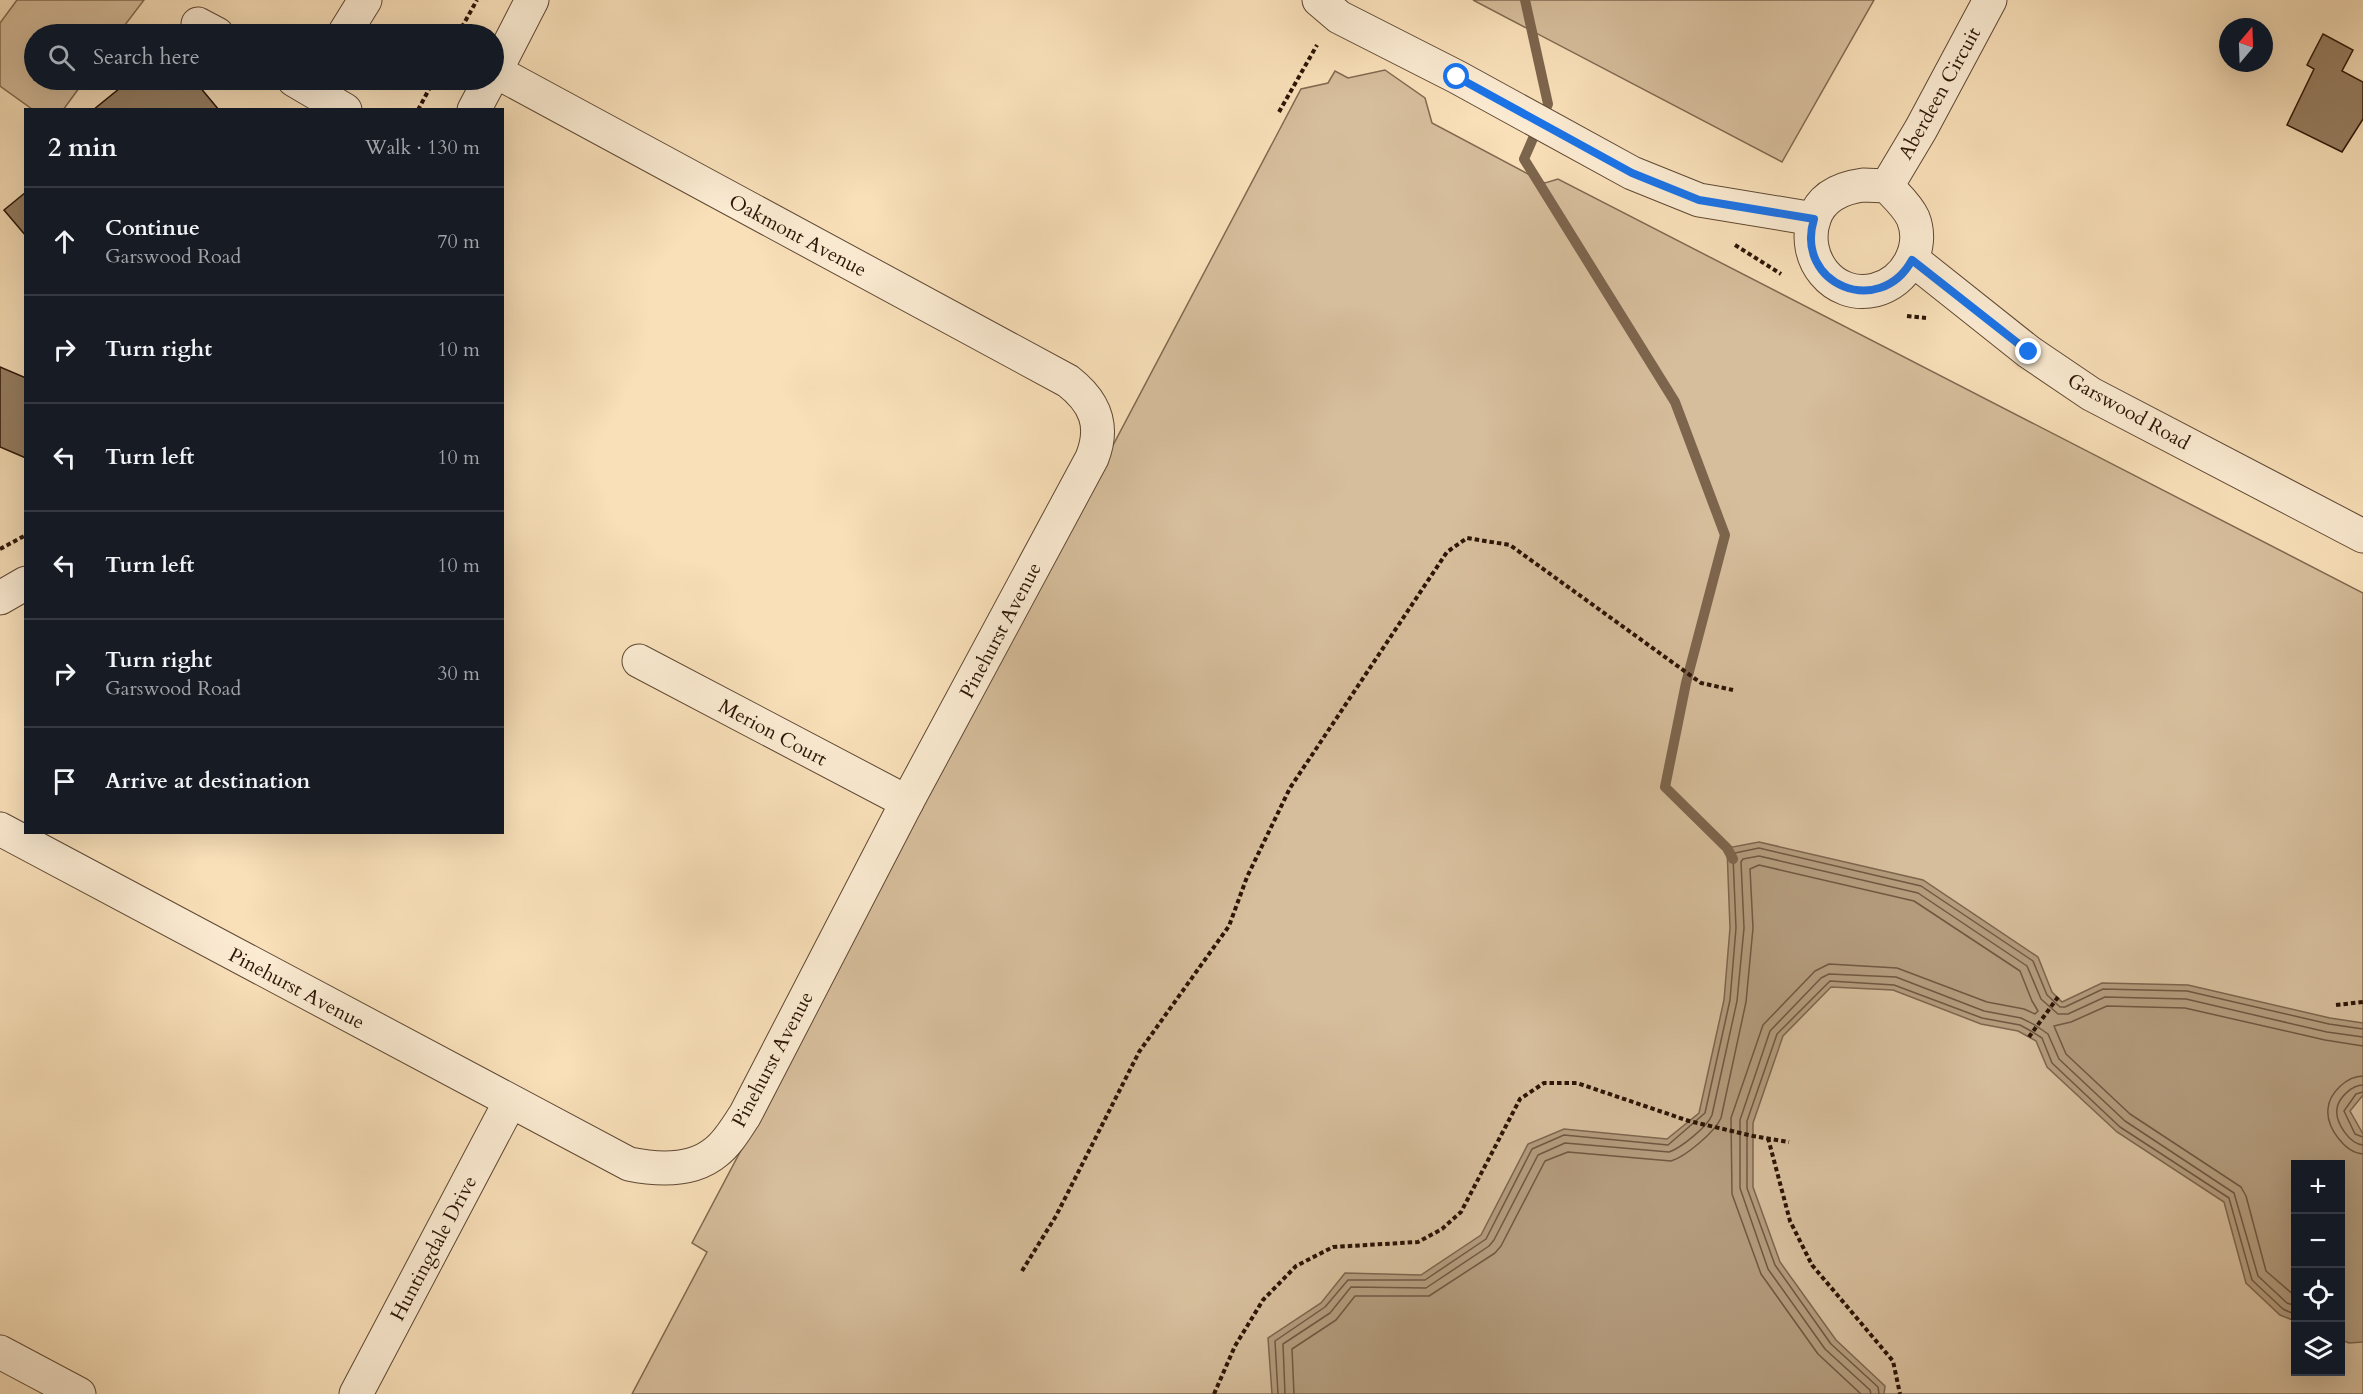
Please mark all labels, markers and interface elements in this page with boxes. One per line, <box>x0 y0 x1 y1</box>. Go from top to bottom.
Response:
north arrow <box>2219 18 2273 72</box>
street label: Aberdeen Circuit <box>1892 22 1987 164</box>
search box <box>24 24 504 90</box>
icon: search <box>45 41 78 74</box>
text: Search here <box>93 42 200 72</box>
route start <box>1443 63 1469 89</box>
text: 2 min <box>48 130 117 165</box>
text: Walk · 130 m <box>365 134 480 161</box>
street label: Oakmont Avenue <box>724 188 871 283</box>
text: Continue <box>105 213 200 243</box>
icon: ahead <box>48 225 81 258</box>
text: 70 m <box>437 228 480 255</box>
text: Garswood Road <box>105 243 241 270</box>
icon: right <box>48 333 81 366</box>
text: Turn right <box>105 334 212 364</box>
text: 10 m <box>437 336 480 363</box>
route end <box>2015 338 2041 364</box>
street label: Garswood Road <box>2063 367 2195 456</box>
icon: left <box>48 441 81 474</box>
text: Turn left <box>105 442 194 472</box>
text: 10 m <box>437 444 480 471</box>
icon: left <box>48 549 81 582</box>
text: Turn left <box>105 550 194 580</box>
text: 10 m <box>437 552 480 579</box>
street label: Pinehurst Avenue <box>953 558 1048 703</box>
text: Turn right <box>105 645 212 675</box>
icon: right <box>48 657 81 690</box>
text: 30 m <box>437 660 480 687</box>
text: Garswood Road <box>105 675 241 702</box>
street label: Merion Court <box>714 693 832 773</box>
icon: arrive <box>48 765 81 798</box>
text: Arrive at destination <box>105 766 310 796</box>
street label: Pinehurst Avenue <box>224 941 369 1036</box>
street label: Pinehurst Avenue <box>725 987 820 1132</box>
map controls <box>2291 1160 2345 1376</box>
button: + <box>2291 1160 2345 1214</box>
street label: Huntingdale Drive <box>384 1171 483 1326</box>
button: − <box>2291 1214 2345 1268</box>
button: locate <box>2291 1268 2345 1322</box>
button: layers <box>2291 1322 2345 1376</box>

